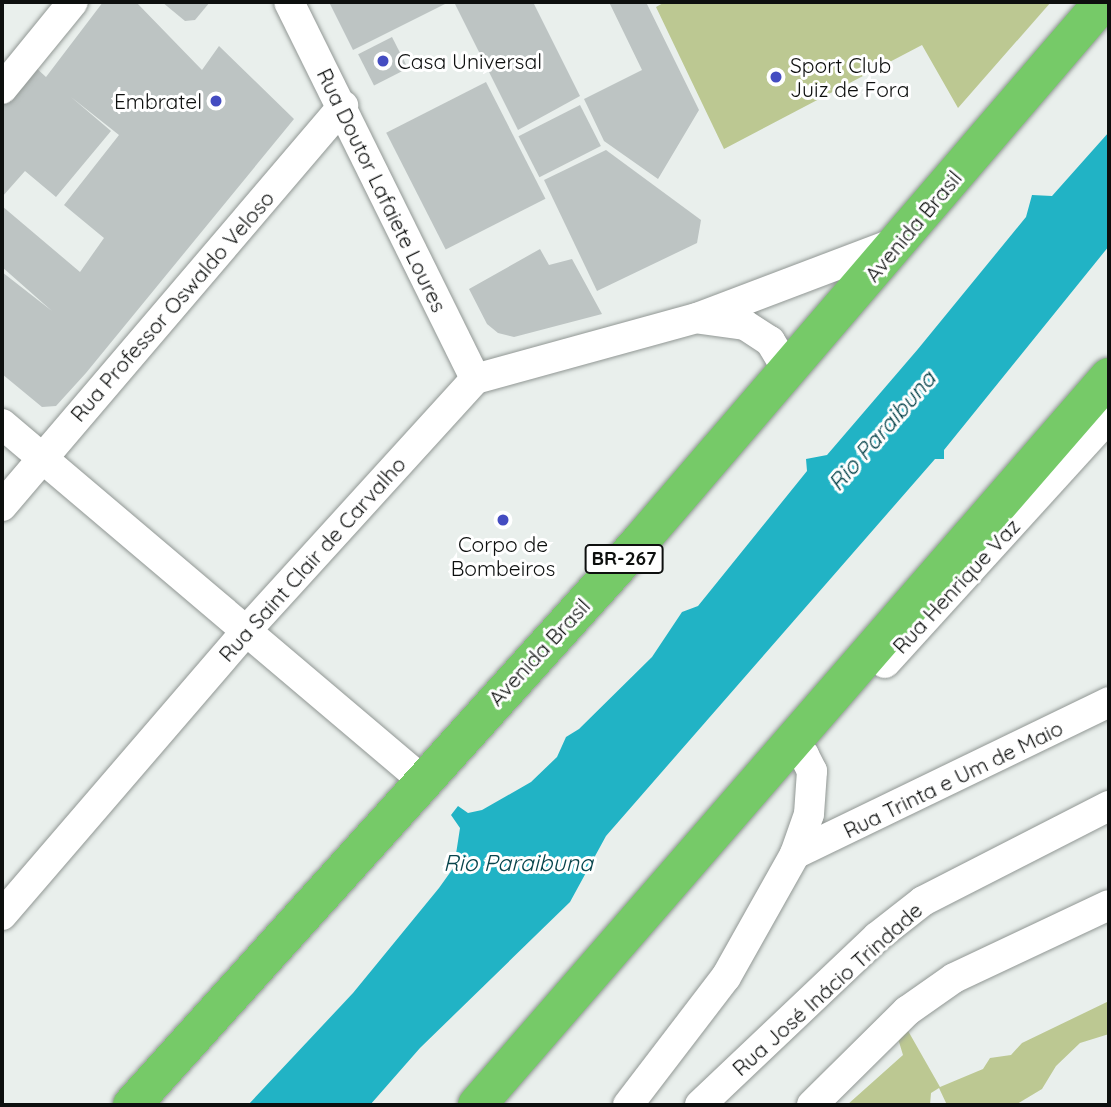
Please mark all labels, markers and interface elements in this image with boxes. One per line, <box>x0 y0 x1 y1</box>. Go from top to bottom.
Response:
place label: Casa Universal <box>397 48 542 74</box>
place label: Sport Club Juiz de Fora <box>790 52 909 102</box>
marker: Casa Universal <box>375 53 391 69</box>
street label: Rua Doutor Lafaiete Loures <box>312 64 452 316</box>
marker: Sport Club Juiz de Fora <box>768 69 784 85</box>
place label: Embratel <box>114 88 202 114</box>
marker: Embratel <box>208 93 224 109</box>
street label: Avenida Brasil <box>859 165 967 287</box>
street label: Rua Professor Oswaldo Veloso <box>65 186 279 426</box>
water label: Rio Paraibuna <box>822 365 942 497</box>
street label: Rua Saint Clair de Carvalho <box>213 451 411 667</box>
marker: Corpo de Bombeiros <box>495 512 511 528</box>
street label: Rua Henrique Vaz <box>887 514 1025 658</box>
place label: Corpo de Bombeiros <box>451 531 555 581</box>
road number: BR-267 <box>584 544 664 574</box>
street label: Avenida Brasil <box>483 593 595 711</box>
street label: Rua Trinta e Um de Maio <box>839 715 1067 843</box>
water label: Rio Paraibuna <box>443 849 593 877</box>
street label: Rua José Inácio Trindade <box>727 897 927 1081</box>

